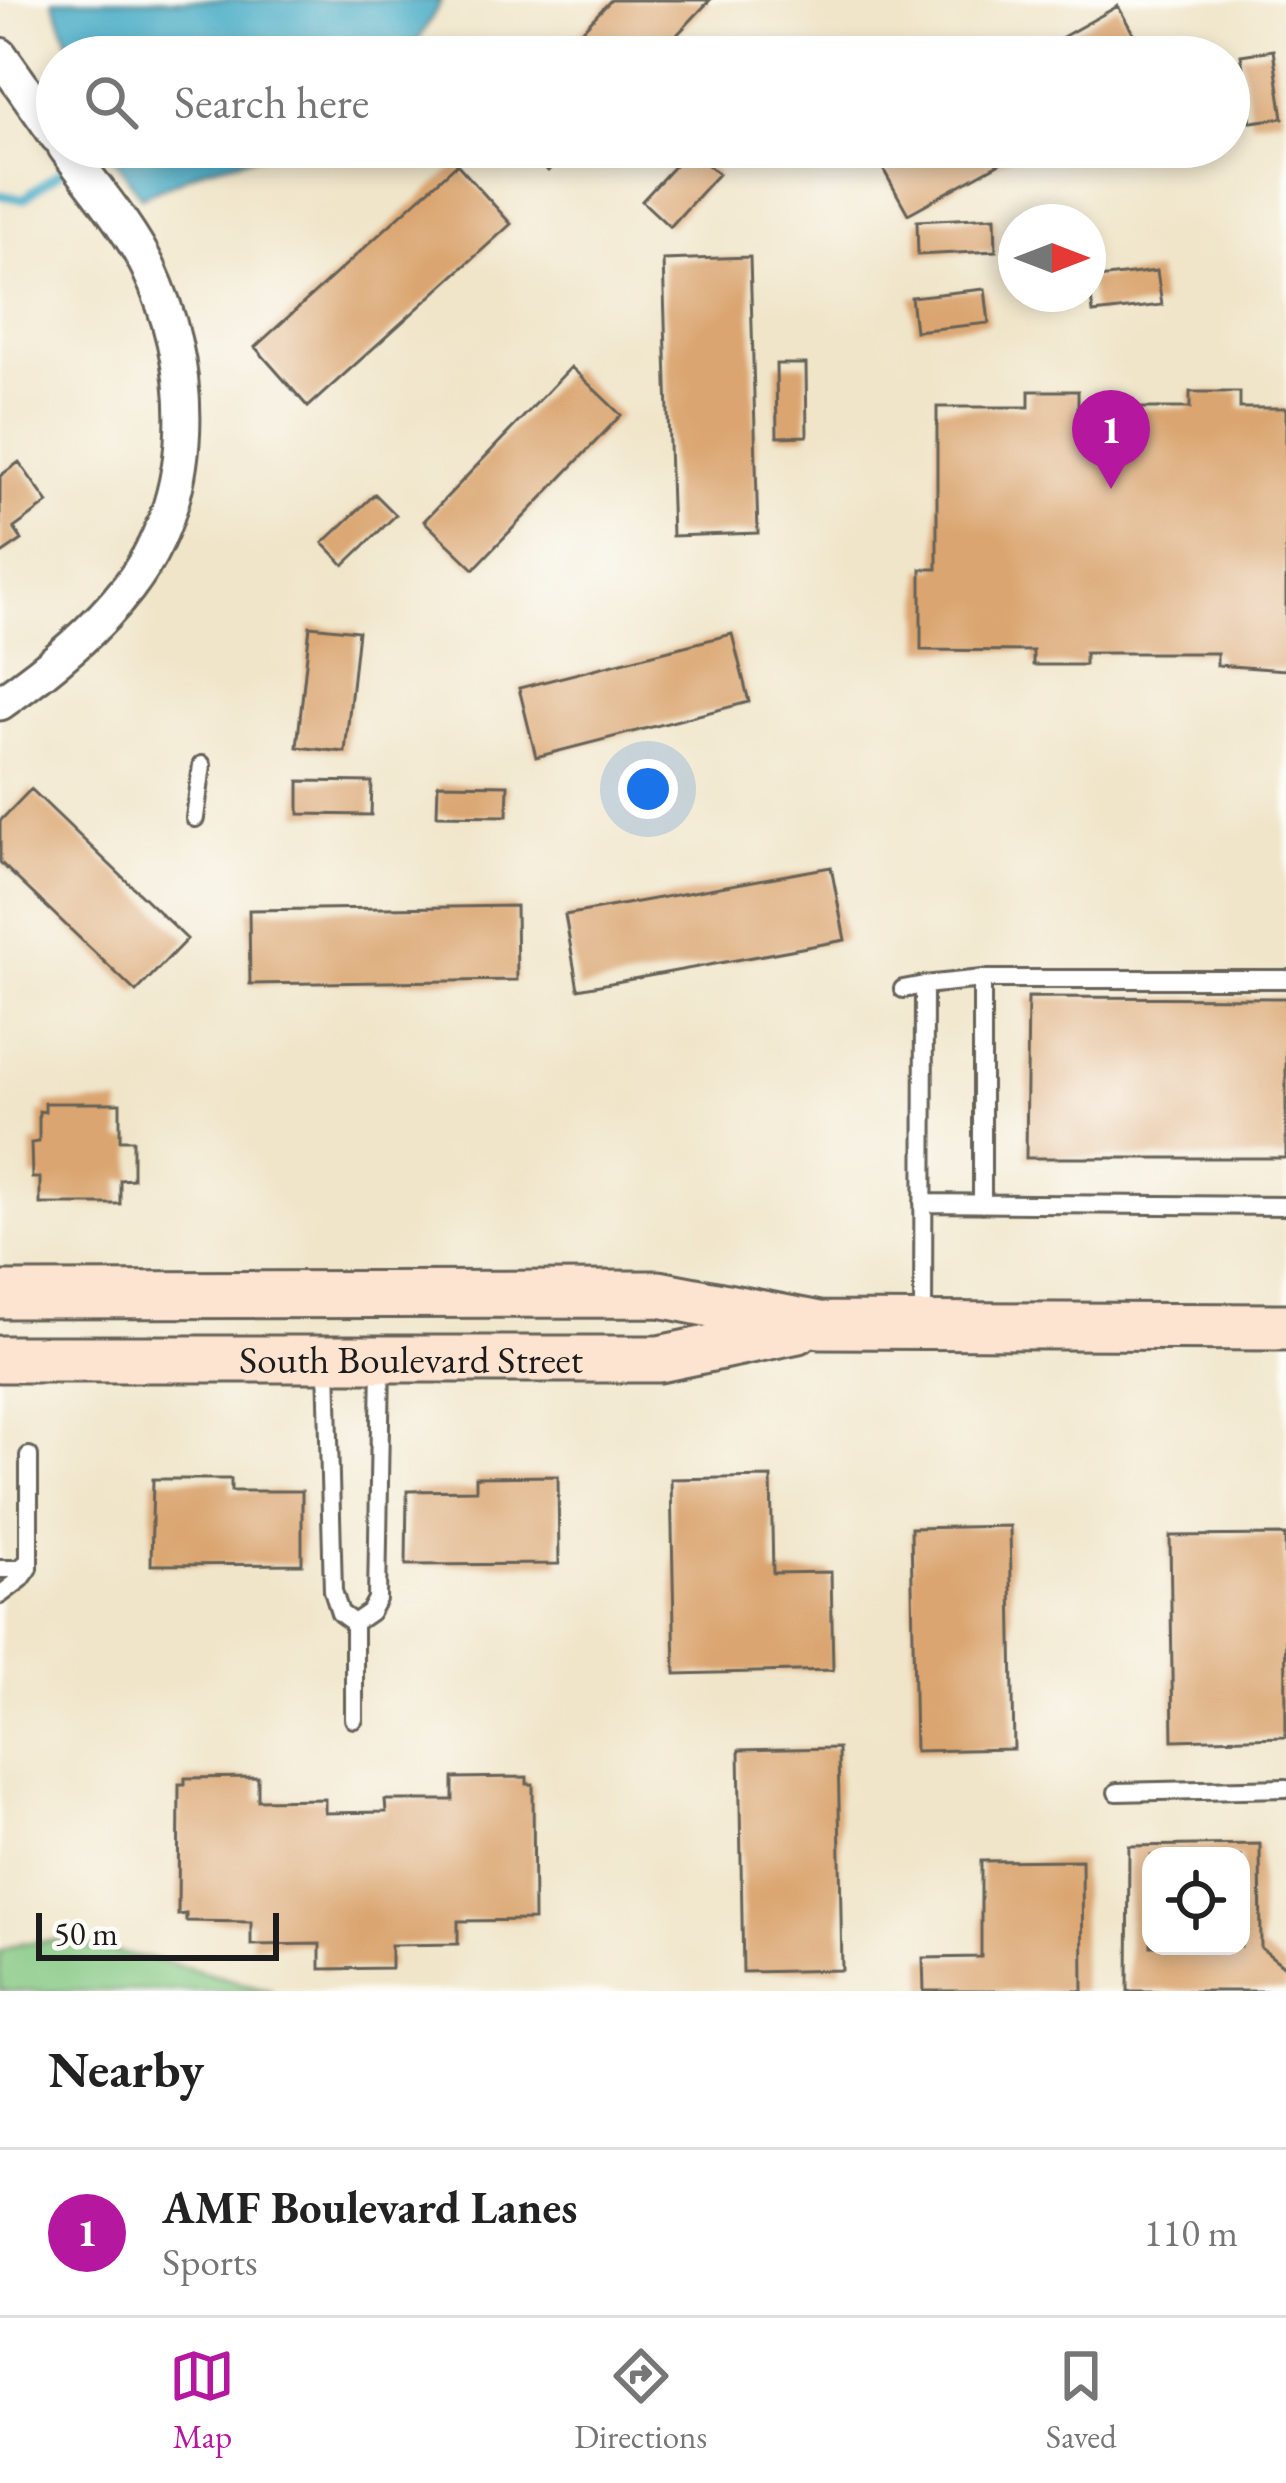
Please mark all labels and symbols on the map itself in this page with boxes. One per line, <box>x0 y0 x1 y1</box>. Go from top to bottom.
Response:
north arrow <box>998 204 1106 312</box>
pin: 1 <box>1072 390 1150 489</box>
your location <box>618 759 678 819</box>
street label: South Boulevard Street <box>239 1334 583 1385</box>
scale bar <box>36 1907 279 1960</box>

